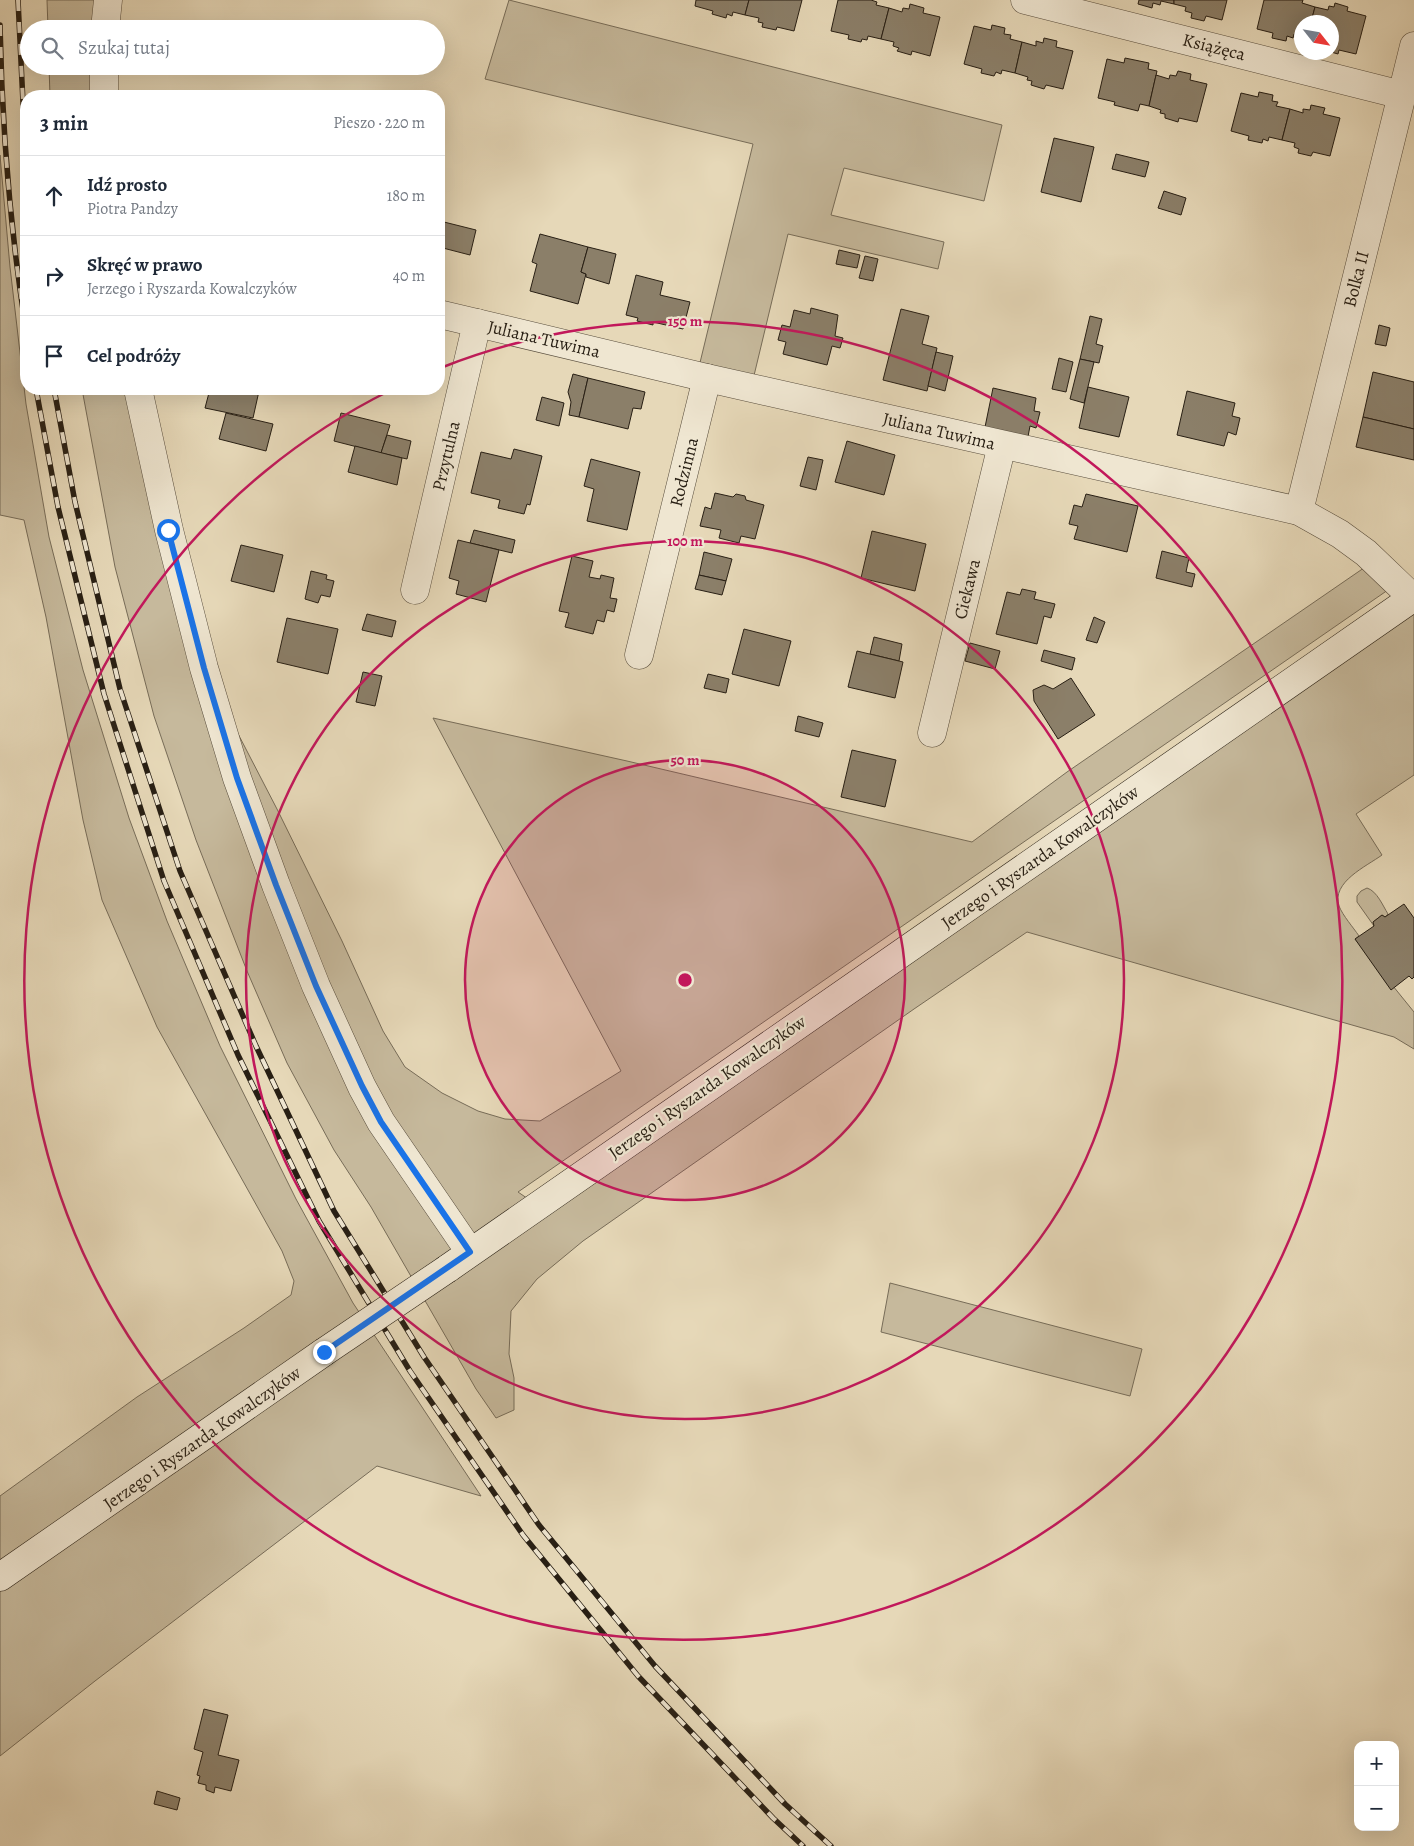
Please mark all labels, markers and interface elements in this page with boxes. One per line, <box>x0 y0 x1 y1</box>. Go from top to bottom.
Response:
north arrow <box>1294 15 1339 60</box>
search box <box>20 20 445 75</box>
street label: Książęca <box>1180 28 1249 67</box>
icon: search <box>38 34 66 62</box>
text: Szukaj tutaj <box>78 35 170 61</box>
text: 3 min <box>40 109 88 137</box>
text: Pieszo · 220 m <box>333 112 425 134</box>
text: Idź prosto <box>87 172 167 198</box>
icon: ahead <box>40 182 68 210</box>
text: 180 m <box>387 185 425 207</box>
text: Piotra Pandzy <box>87 198 178 220</box>
street label: Bolka II <box>1337 248 1375 310</box>
text: Skręć w prawo <box>87 252 202 278</box>
icon: right <box>40 262 68 290</box>
text: 40 m <box>393 265 425 287</box>
text: Jerzego i Ryszarda Kowalczyków <box>87 278 297 300</box>
text: 150 m <box>668 311 703 331</box>
street label: Juliana Tuwima <box>485 314 603 364</box>
icon: arrive <box>40 342 68 370</box>
text: Cel podróży <box>87 343 180 369</box>
street label: Juliana Tuwima <box>880 406 998 456</box>
street label: Przytulna <box>426 418 466 493</box>
street label: Rodzinna <box>664 434 704 509</box>
route start <box>157 519 180 542</box>
text: 100 m <box>667 531 703 551</box>
street label: Ciekawa <box>948 556 986 622</box>
text: 50 m <box>670 750 700 770</box>
street label: Jerzego i Ryszarda Kowalczyków <box>937 779 1144 934</box>
centre of rings <box>676 971 694 989</box>
street label: Jerzego i Ryszarda Kowalczyków <box>604 1009 811 1164</box>
route end <box>313 1341 336 1364</box>
street label: Jerzego i Ryszarda Kowalczyków <box>99 1360 306 1515</box>
map controls <box>1354 1741 1399 1831</box>
button: + <box>1354 1741 1399 1786</box>
button: − <box>1354 1786 1399 1831</box>

